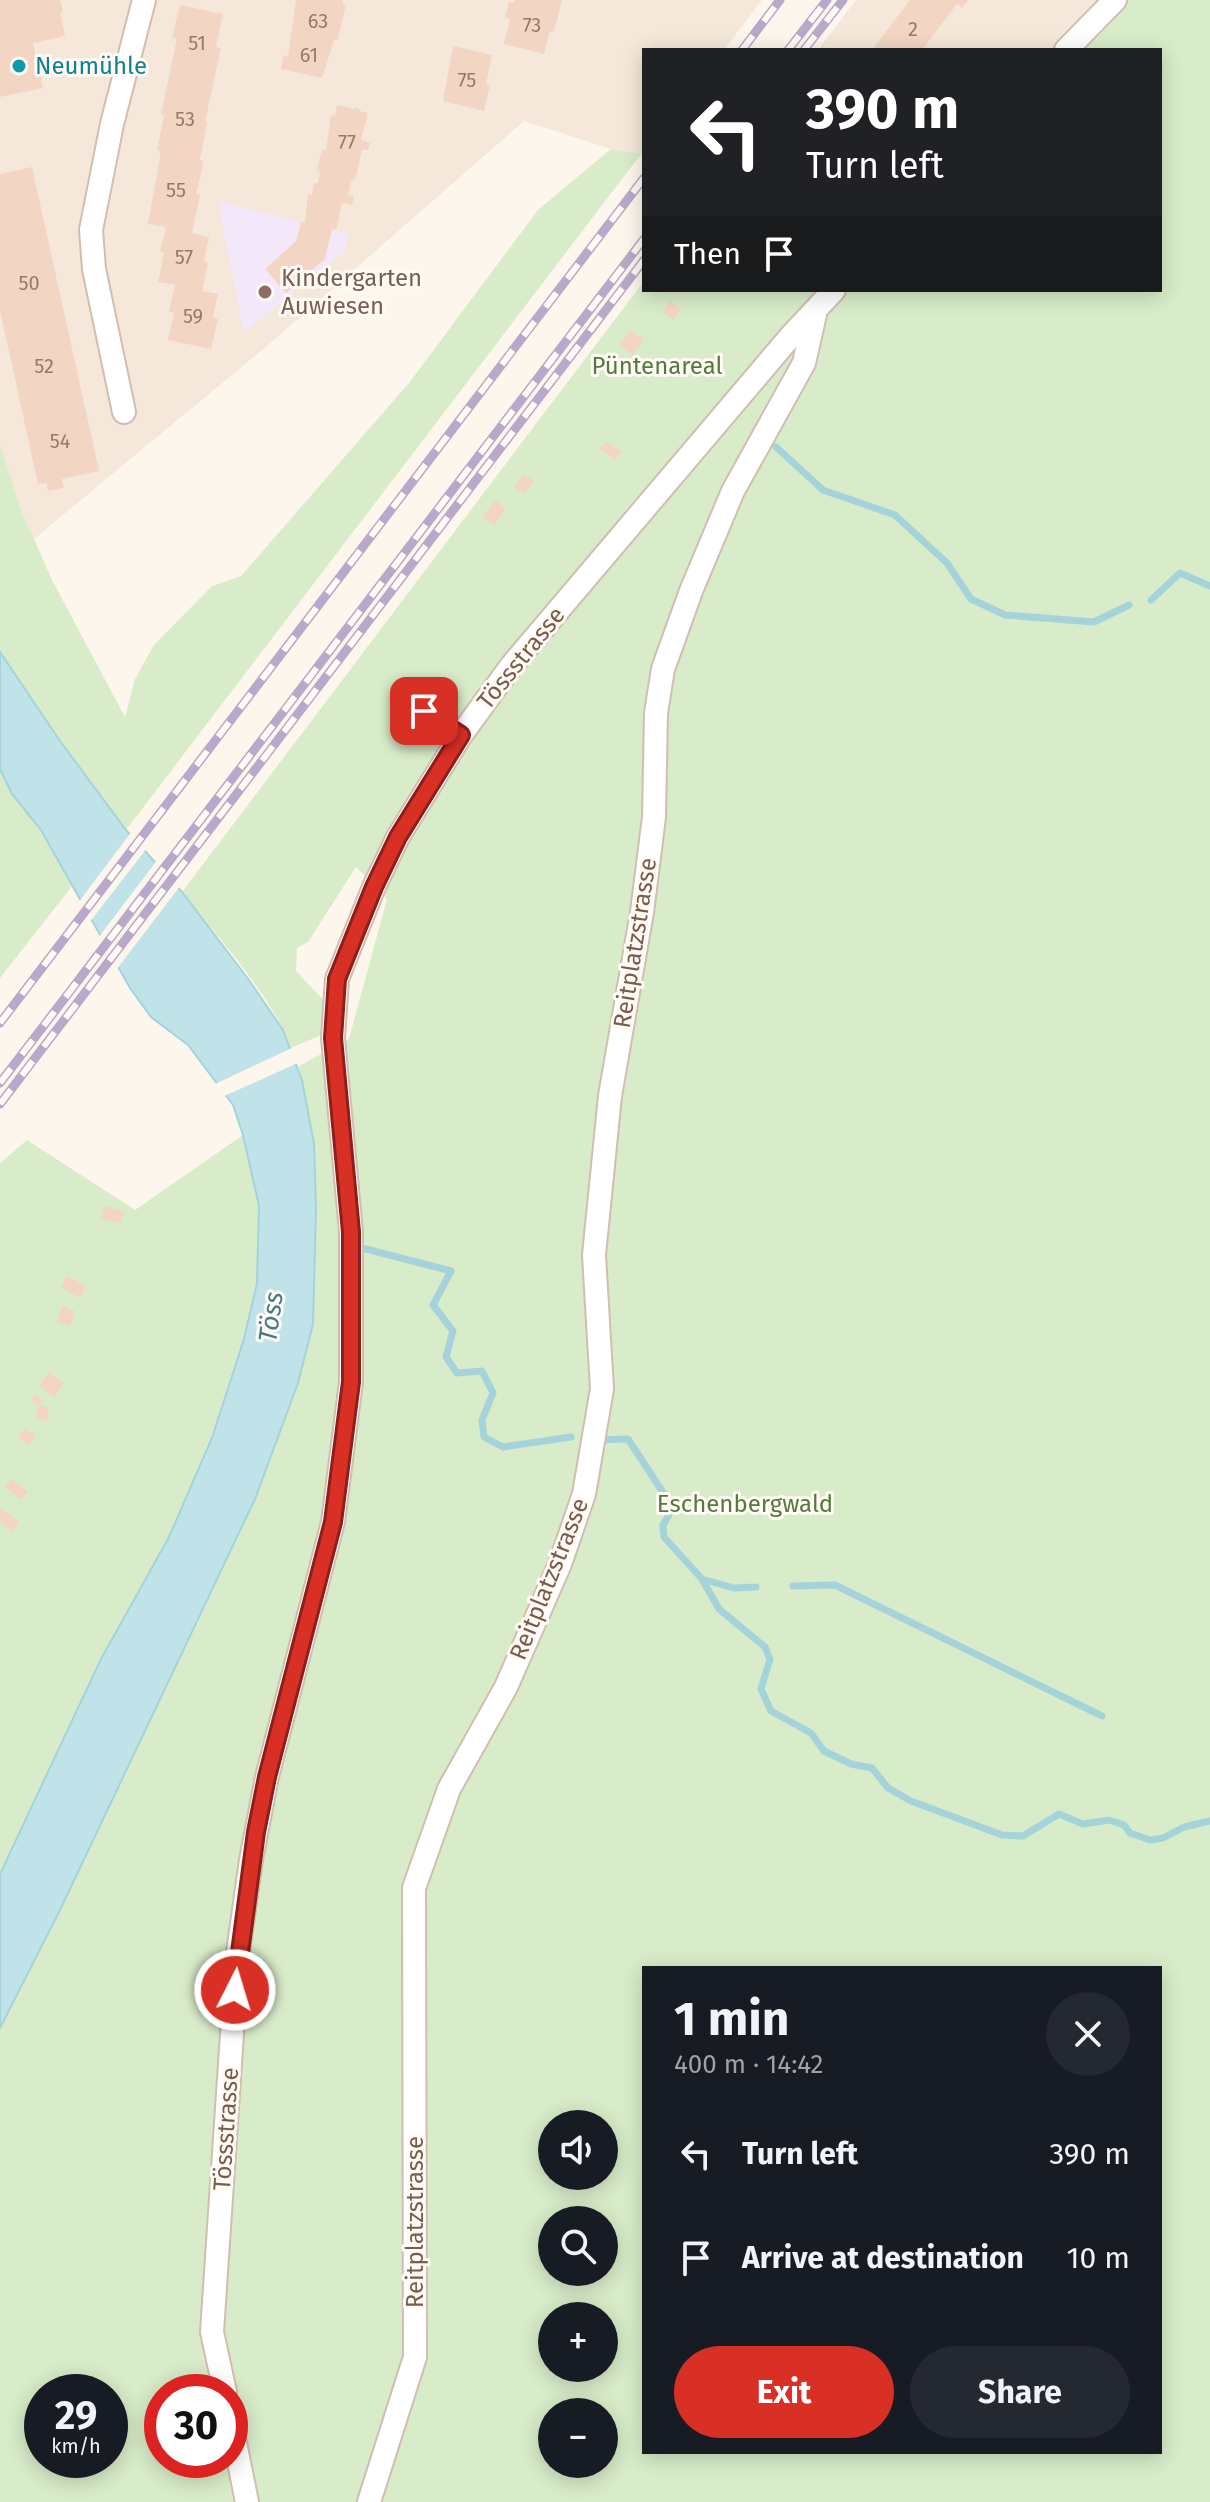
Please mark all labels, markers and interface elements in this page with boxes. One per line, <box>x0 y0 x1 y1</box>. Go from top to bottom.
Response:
house number: 63 <box>308 9 328 33</box>
house number: 73 <box>523 13 541 37</box>
house number: 2 <box>908 17 918 41</box>
house number: 51 <box>188 31 206 55</box>
house number: 61 <box>300 43 318 67</box>
place label: Neumühle <box>35 52 147 80</box>
marker: Neumühle <box>10 57 28 75</box>
house number: 75 <box>458 68 476 92</box>
text: 390 m <box>806 76 959 143</box>
icon: left <box>674 80 778 184</box>
house number: 53 <box>175 107 195 131</box>
house number: 77 <box>338 130 356 154</box>
text: Turn left <box>806 144 944 188</box>
house number: 55 <box>166 178 186 202</box>
icon: arrive <box>757 232 801 276</box>
text: Then <box>674 236 741 272</box>
house number: 57 <box>175 245 193 269</box>
place label: Kindergarten Auwiesen <box>281 264 422 320</box>
house number: 50 <box>18 271 40 295</box>
marker: Kindergarten Auwiesen <box>256 283 274 301</box>
house number: 59 <box>183 304 203 328</box>
park label: Püntenareal <box>591 352 723 380</box>
house number: 52 <box>34 354 54 378</box>
house number: 54 <box>50 429 71 453</box>
street label: Tössstrasse <box>471 601 571 715</box>
pin <box>390 677 458 745</box>
icon: arrive <box>402 689 446 733</box>
street label: Reitplatzstrasse <box>608 856 662 1030</box>
water label: Töss <box>252 1290 290 1344</box>
park label: Eschenbergwald <box>657 1490 833 1518</box>
street label: Reitplatzstrasse <box>504 1494 594 1664</box>
position arrow <box>193 1948 277 2032</box>
text: 1 min <box>674 1990 789 2048</box>
button: close <box>1046 1992 1130 2076</box>
text: 400 m · 14:42 <box>674 2049 823 2080</box>
street label: Tössstrasse <box>208 2066 244 2192</box>
map controls <box>538 2110 618 2478</box>
button: sound <box>538 2110 618 2190</box>
icon: left <box>674 2132 718 2176</box>
street label: Reitplatzstrasse <box>401 2136 429 2308</box>
text: Turn left <box>742 2136 858 2172</box>
text: 390 m <box>1049 2136 1130 2172</box>
button: search <box>538 2206 618 2286</box>
icon: arrive <box>674 2236 718 2280</box>
text: Arrive at destination <box>742 2240 1024 2276</box>
text: 10 m <box>1067 2240 1130 2276</box>
button: + <box>538 2302 618 2382</box>
button: Exit <box>674 2346 894 2438</box>
button: Share <box>910 2346 1130 2438</box>
speed limit sign: 30 <box>144 2374 248 2478</box>
text: 29 <box>55 2392 97 2440</box>
button: − <box>538 2398 618 2478</box>
text: km/h <box>51 2434 101 2458</box>

